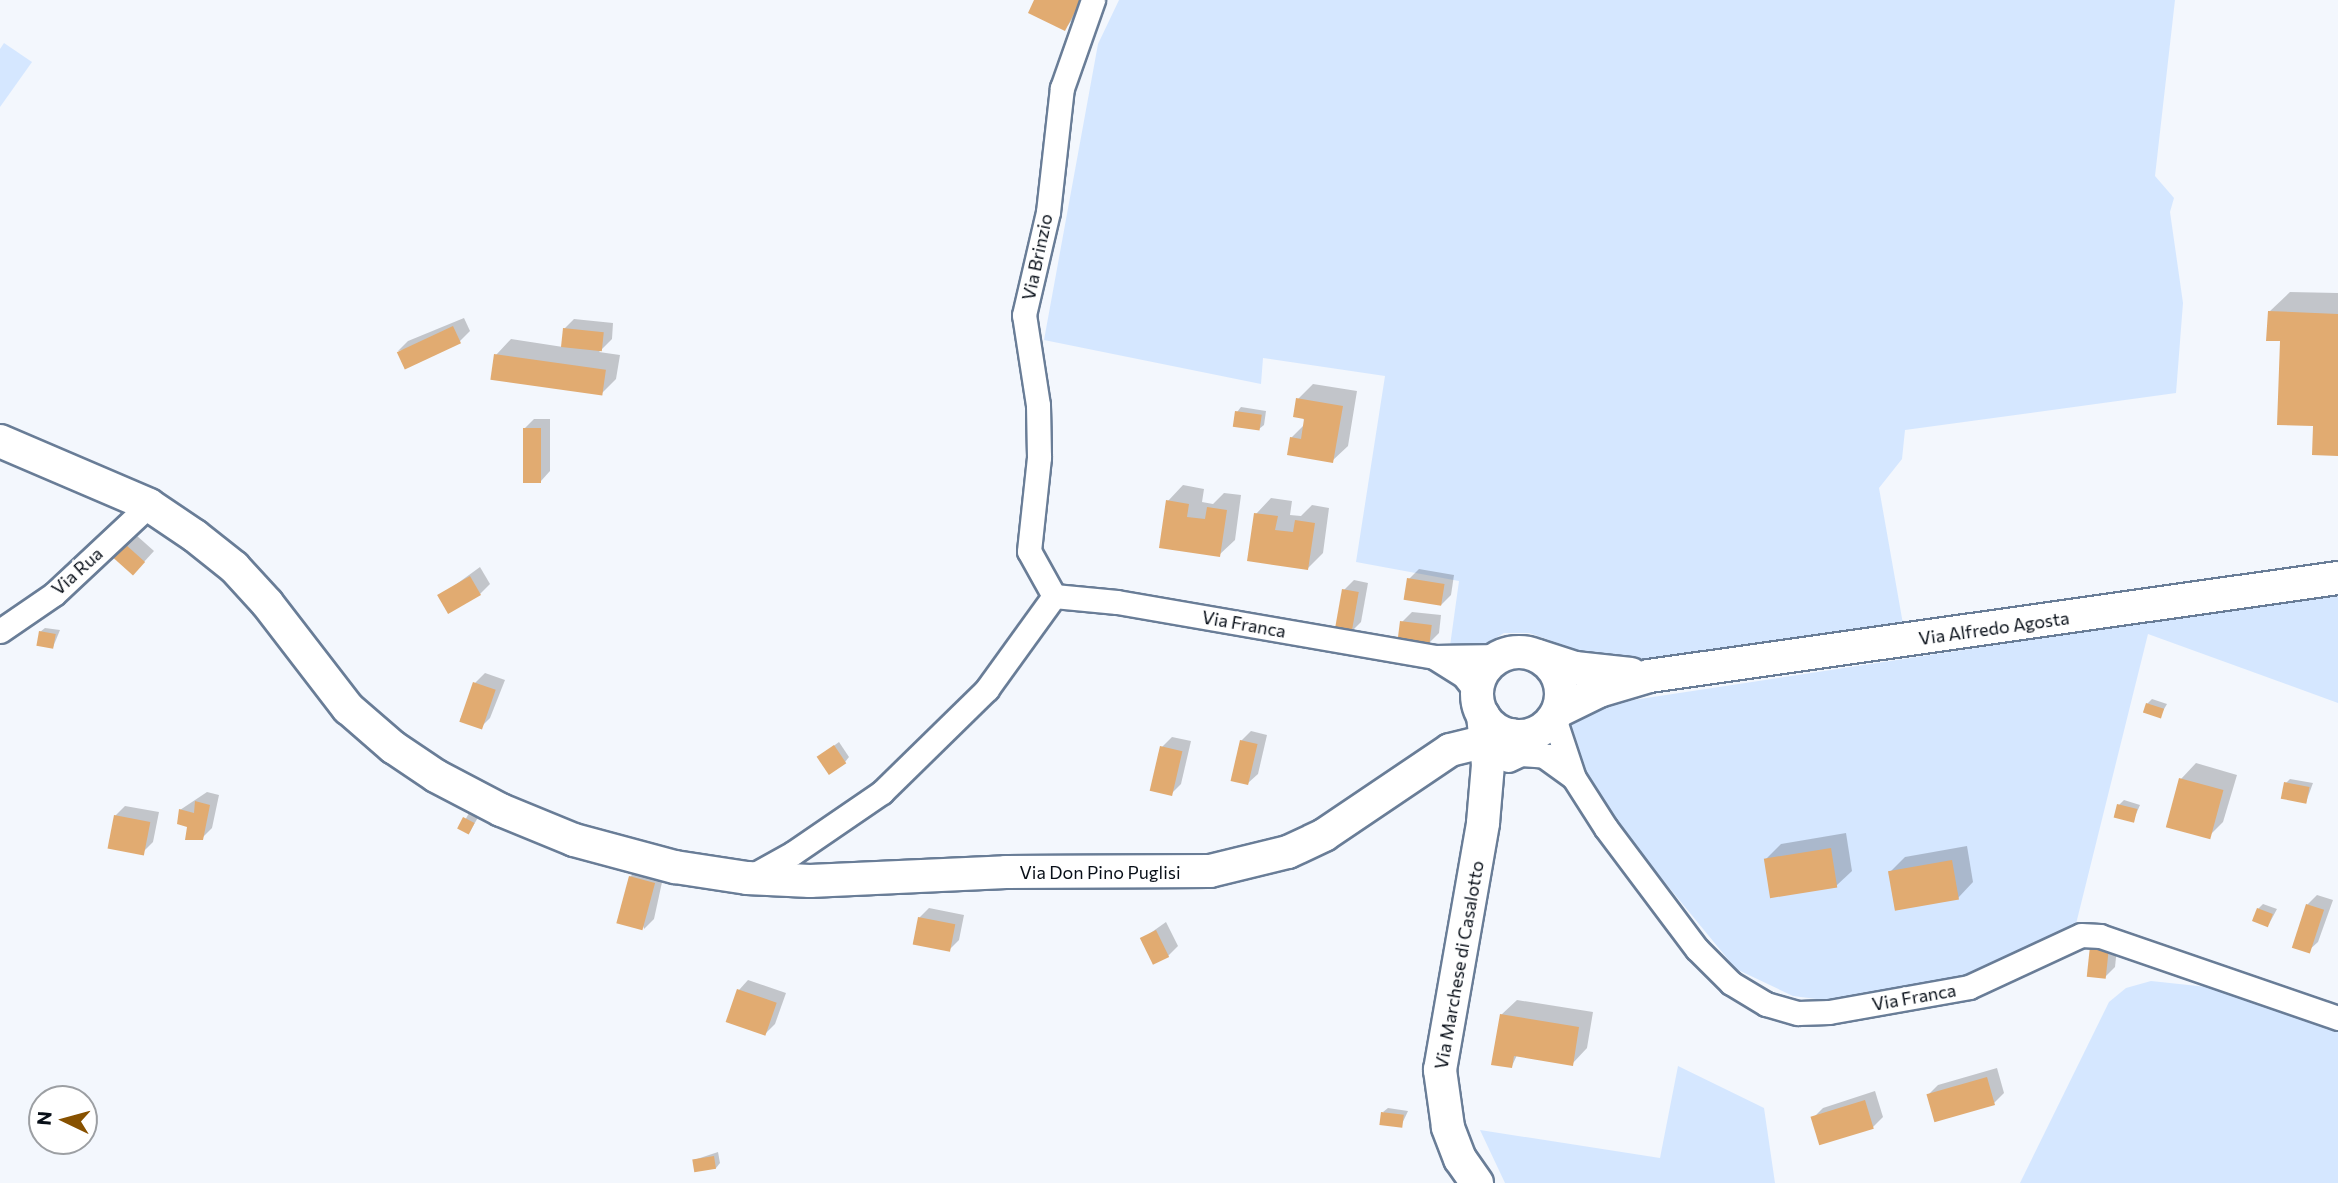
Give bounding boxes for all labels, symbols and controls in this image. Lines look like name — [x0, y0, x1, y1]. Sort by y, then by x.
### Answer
street label: Via Brinzio — [1017, 212, 1057, 302]
street label: Via Rua — [47, 542, 107, 600]
street label: Via Franca — [1200, 606, 1288, 642]
street label: Via Alfredo Agosta — [1917, 607, 2071, 649]
street label: Via Marchese di Casalotto — [1430, 859, 1488, 1071]
street label: Via Don Pino Puglisi — [1019, 861, 1181, 883]
street label: Via Franca — [1870, 979, 1958, 1015]
north arrow — [28, 1085, 98, 1155]
text: N — [31, 1110, 56, 1126]

